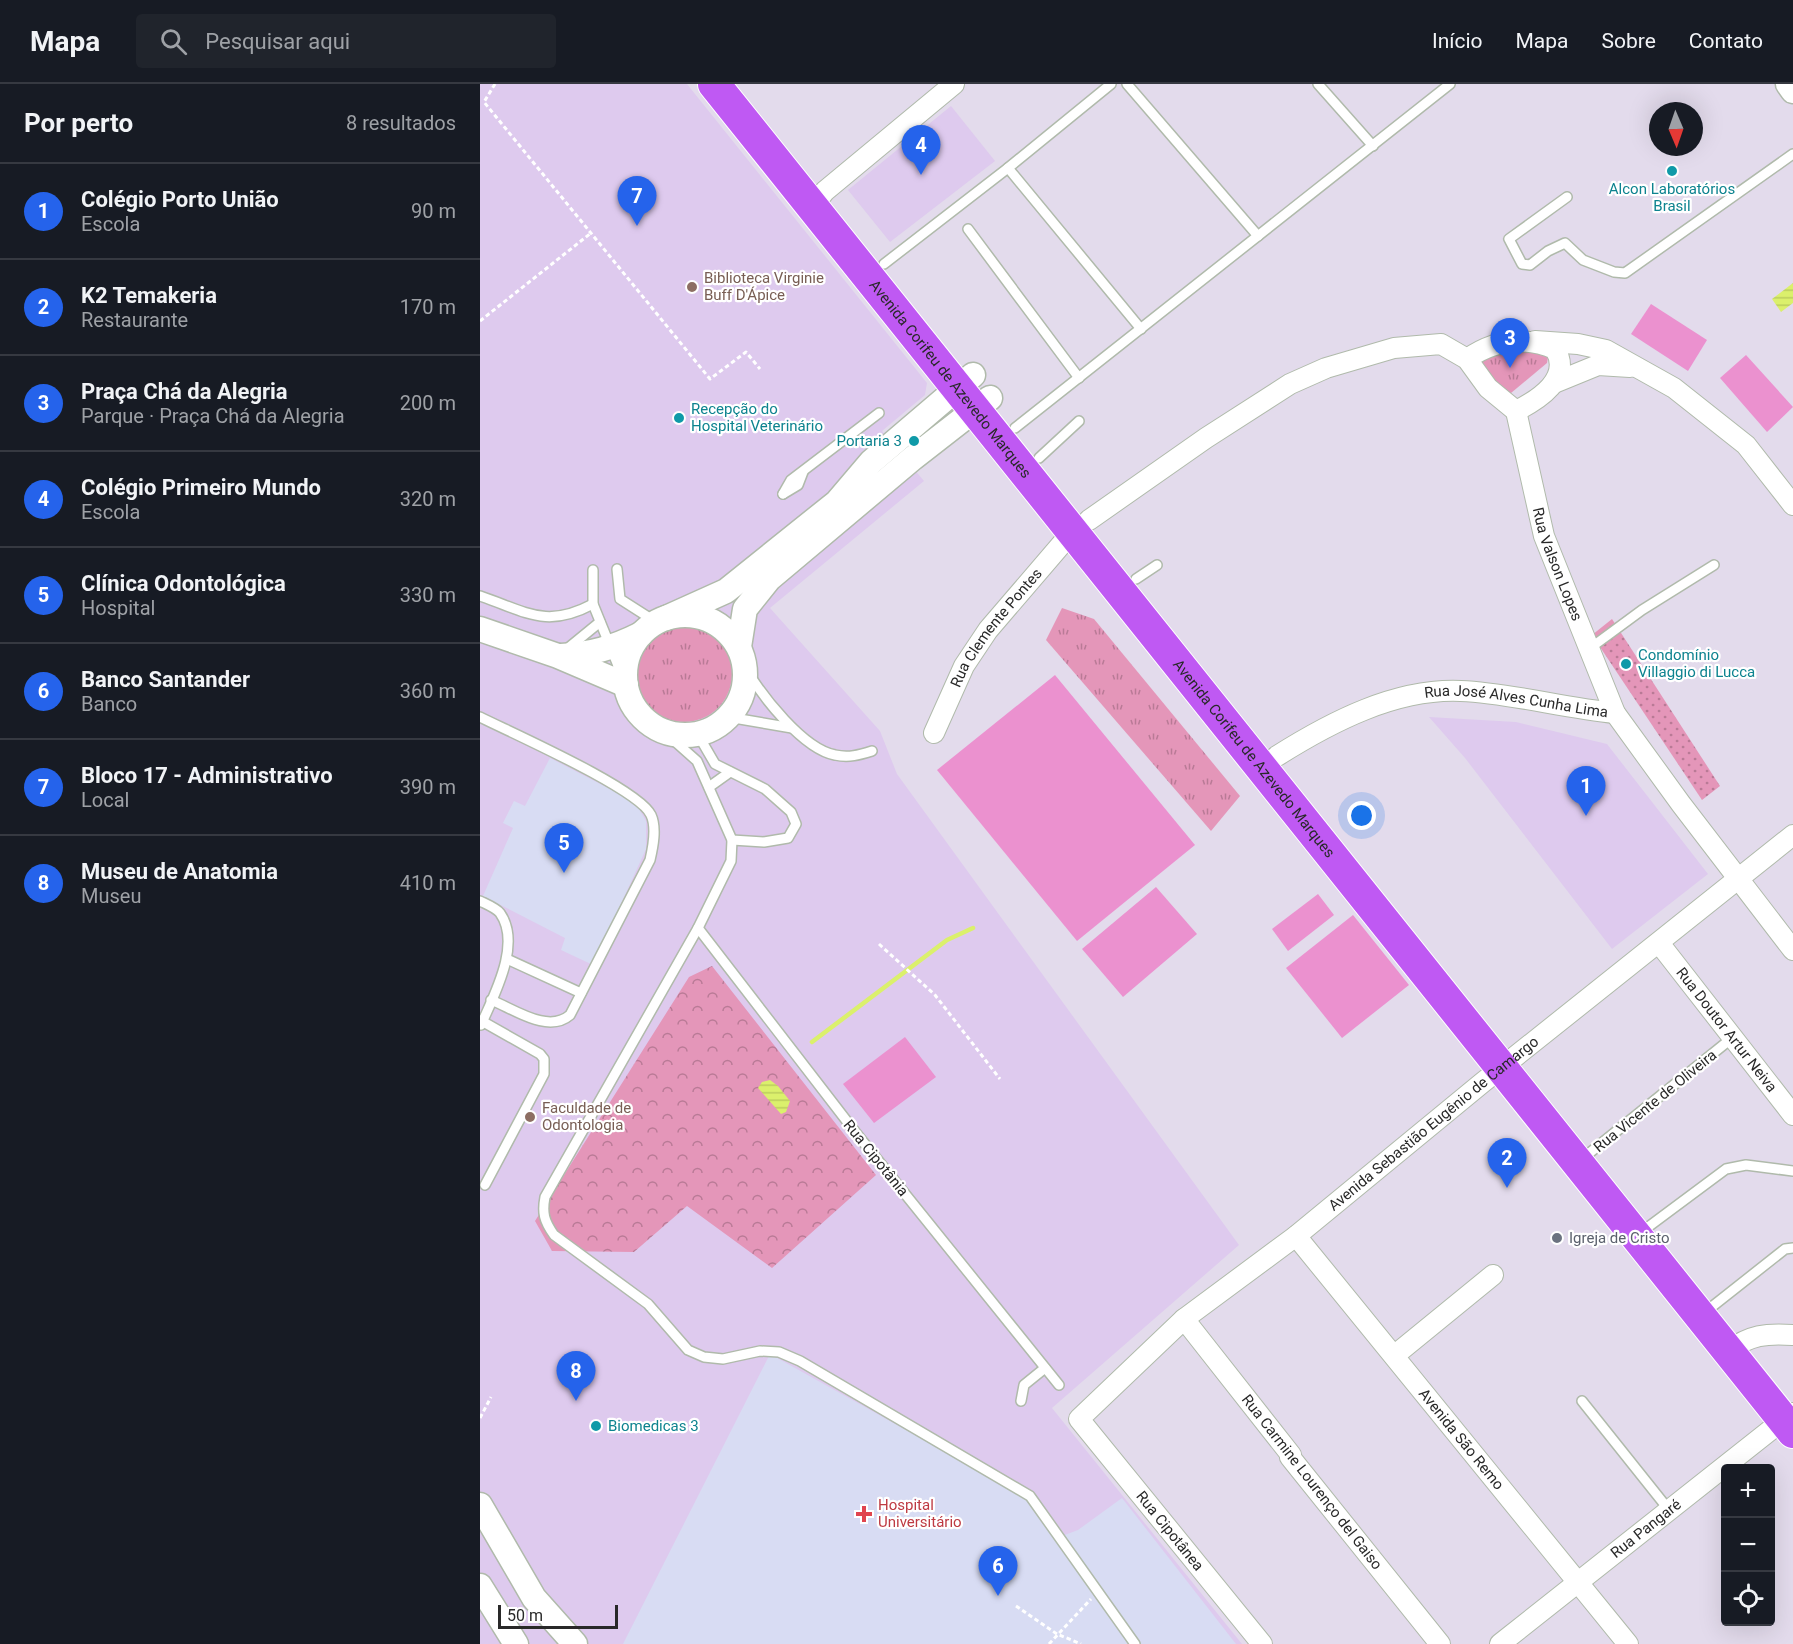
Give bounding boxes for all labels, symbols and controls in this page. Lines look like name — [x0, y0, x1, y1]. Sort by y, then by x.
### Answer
search box — [136, 14, 556, 68]
text: Mapa — [30, 25, 100, 58]
icon: search — [157, 25, 190, 58]
text: Pesquisar aqui — [205, 29, 350, 54]
text: Início — [1432, 29, 1483, 53]
text: Mapa — [1516, 29, 1569, 53]
text: Sobre — [1602, 29, 1656, 53]
text: Contato — [1689, 29, 1763, 53]
north arrow — [1649, 102, 1703, 156]
text: Por perto — [24, 108, 133, 138]
text: 8 resultados — [346, 111, 456, 135]
pin: 4 — [902, 126, 940, 175]
marker: Alcon Laboratórios Brasil — [1665, 164, 1679, 178]
pin: 7 — [618, 176, 656, 226]
place label: Alcon Laboratórios Brasil — [1609, 180, 1735, 215]
text: Colégio Porto União — [81, 187, 279, 212]
text: 1 — [38, 199, 49, 223]
text: 90 m — [411, 199, 456, 223]
text: Escola — [81, 212, 140, 236]
place label: Biblioteca Virginie Buff D'Ápice — [704, 269, 824, 304]
street label: Avenida Corifeu de Azevedo Marques — [865, 276, 1035, 482]
marker: Biblioteca Virginie Buff D'Ápice — [685, 280, 699, 294]
text: K2 Temakeria — [81, 283, 217, 308]
text: 2 — [38, 295, 49, 319]
text: 170 m — [400, 295, 456, 319]
text: Restaurante — [81, 308, 188, 332]
pin: 3 — [1490, 318, 1530, 368]
text: Praça Chá da Alegria — [81, 379, 288, 404]
text: 3 — [38, 391, 49, 415]
text: 200 m — [400, 391, 456, 415]
place label: Recepção do Hospital Veterinário — [691, 400, 823, 435]
text: Parque · Praça Chá da Alegria — [81, 404, 345, 428]
marker: Recepção do Hospital Veterinário — [672, 411, 686, 425]
place label: Portaria 3 — [837, 432, 902, 450]
marker: Portaria 3 — [907, 434, 921, 448]
text: Colégio Primeiro Mundo — [81, 475, 321, 500]
text: 4 — [38, 487, 49, 511]
text: 320 m — [400, 487, 456, 511]
text: Escola — [81, 500, 140, 524]
street label: Rua Valson Lopes — [1529, 506, 1586, 624]
street label: Rua Clemente Pontes — [947, 565, 1046, 690]
text: Clínica Odontológica — [81, 571, 286, 596]
text: 5 — [38, 583, 49, 607]
text: 330 m — [400, 583, 456, 607]
text: Hospital — [81, 596, 155, 620]
place label: Condomínio Villaggio di Lucca — [1638, 646, 1755, 681]
street label: Avenida Corifeu de Azevedo Marques — [1169, 656, 1339, 861]
marker: Condomínio Villaggio di Lucca — [1619, 657, 1633, 671]
text: Banco Santander — [81, 667, 250, 692]
text: 6 — [38, 679, 49, 703]
text: 360 m — [400, 679, 456, 703]
street label: Rua José Alves Cunha Lima — [1423, 682, 1609, 721]
text: Banco — [81, 692, 137, 716]
text: Bloco 17 - Administrativo — [81, 763, 333, 788]
pin: 1 — [1566, 766, 1606, 816]
text: 7 — [38, 775, 49, 799]
text: 390 m — [400, 775, 456, 799]
text: Local — [81, 788, 129, 812]
your location — [1347, 801, 1376, 830]
pin: 5 — [544, 824, 584, 873]
text: Museu de Anatomia — [81, 859, 278, 884]
text: 8 — [38, 871, 49, 895]
text: 410 m — [400, 871, 456, 895]
text: Museu — [81, 884, 141, 908]
street label: Rua Doutor Artur Neiva — [1672, 964, 1781, 1096]
street label: Avenida Sebastião Eugênio de Camargo — [1325, 1033, 1542, 1215]
street label: Rua Vicente de Oliveira — [1590, 1046, 1720, 1156]
place label: Faculdade de Odontologia — [542, 1099, 631, 1134]
marker: Faculdade de Odontologia — [523, 1110, 537, 1124]
street label: Rua Cipotânia — [840, 1116, 912, 1200]
pin: 2 — [1488, 1138, 1526, 1188]
place label: Igreja de Cristo — [1569, 1229, 1670, 1247]
marker: Igreja de Cristo — [1550, 1231, 1564, 1245]
pin: 8 — [556, 1352, 596, 1401]
street label: Avenida São Remo — [1415, 1385, 1508, 1493]
street label: Rua Carmine Lourenço del Gaiso — [1238, 1391, 1386, 1573]
place label: Biomedicas 3 — [608, 1417, 699, 1435]
marker: Biomedicas 3 — [589, 1419, 603, 1433]
map controls — [1721, 1464, 1775, 1626]
button: + — [1721, 1464, 1775, 1518]
street label: Rua Cipotânea — [1132, 1488, 1208, 1574]
street label: Rua Pangaré — [1607, 1495, 1685, 1562]
place label: Hospital Universitário — [878, 1496, 962, 1531]
marker: Hospital Universitário — [855, 1505, 873, 1523]
button: − — [1721, 1518, 1775, 1572]
pin: 6 — [978, 1546, 1018, 1596]
button: locate — [1721, 1572, 1775, 1626]
scale bar — [498, 1602, 618, 1630]
text: 50 m — [507, 1606, 543, 1625]

